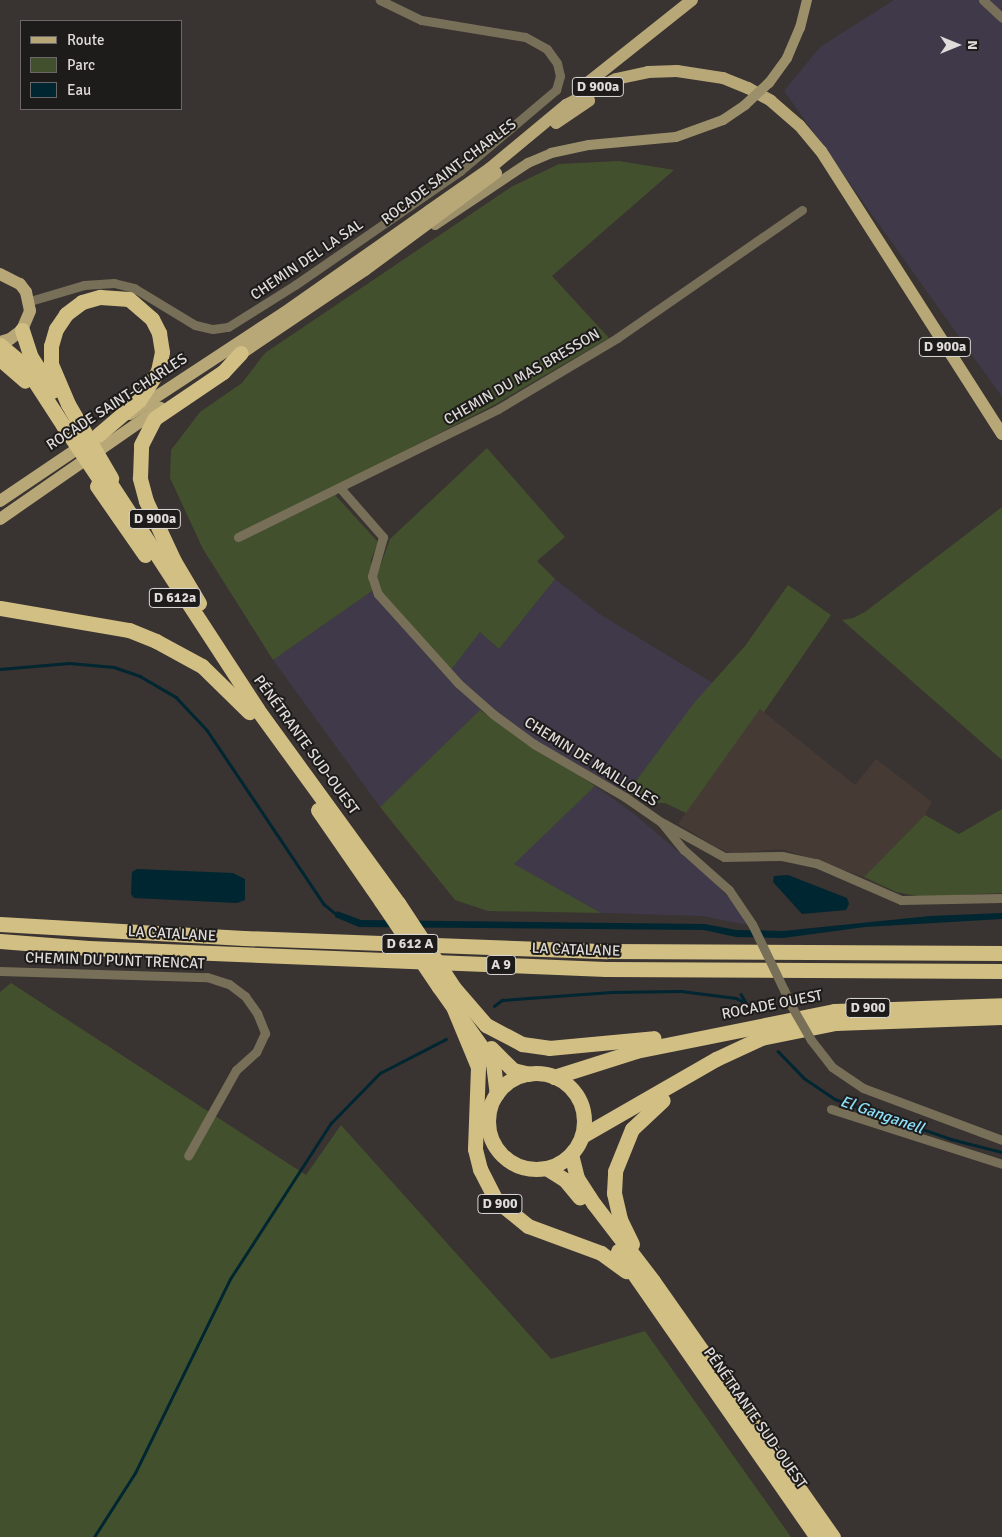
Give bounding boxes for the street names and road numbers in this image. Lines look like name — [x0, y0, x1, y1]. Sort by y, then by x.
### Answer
road number: D 900a — [572, 75, 624, 98]
street label: ROCADE SAINT-CHARLES — [378, 115, 520, 229]
street label: CHEMIN DEL LA SAL — [247, 216, 367, 304]
street label: CHEMIN DU MAS BRESSON — [441, 325, 603, 429]
road number: D 900a — [919, 336, 971, 358]
street label: ROCADE SAINT-CHARLES — [43, 350, 191, 454]
road number: D 900a — [129, 508, 181, 530]
road number: D 612a — [149, 586, 201, 610]
street label: PÉNÉTRANTE SUD-OUEST — [249, 672, 363, 818]
street label: CHEMIN DE MAILLOLES — [521, 713, 661, 811]
street label: LA CATALANE — [127, 923, 217, 945]
road number: D 612 A — [381, 932, 439, 956]
street label: LA CATALANE — [531, 939, 621, 961]
street label: CHEMIN DU PUNT TRENCAT — [25, 949, 205, 973]
road number: A 9 — [486, 954, 516, 976]
street label: ROCADE OUEST — [720, 986, 824, 1024]
road number: D 900 — [844, 996, 892, 1020]
road number: D 900 — [476, 1192, 524, 1216]
street label: PÉNÉTRANTE SUD-OUEST — [700, 1344, 810, 1492]

